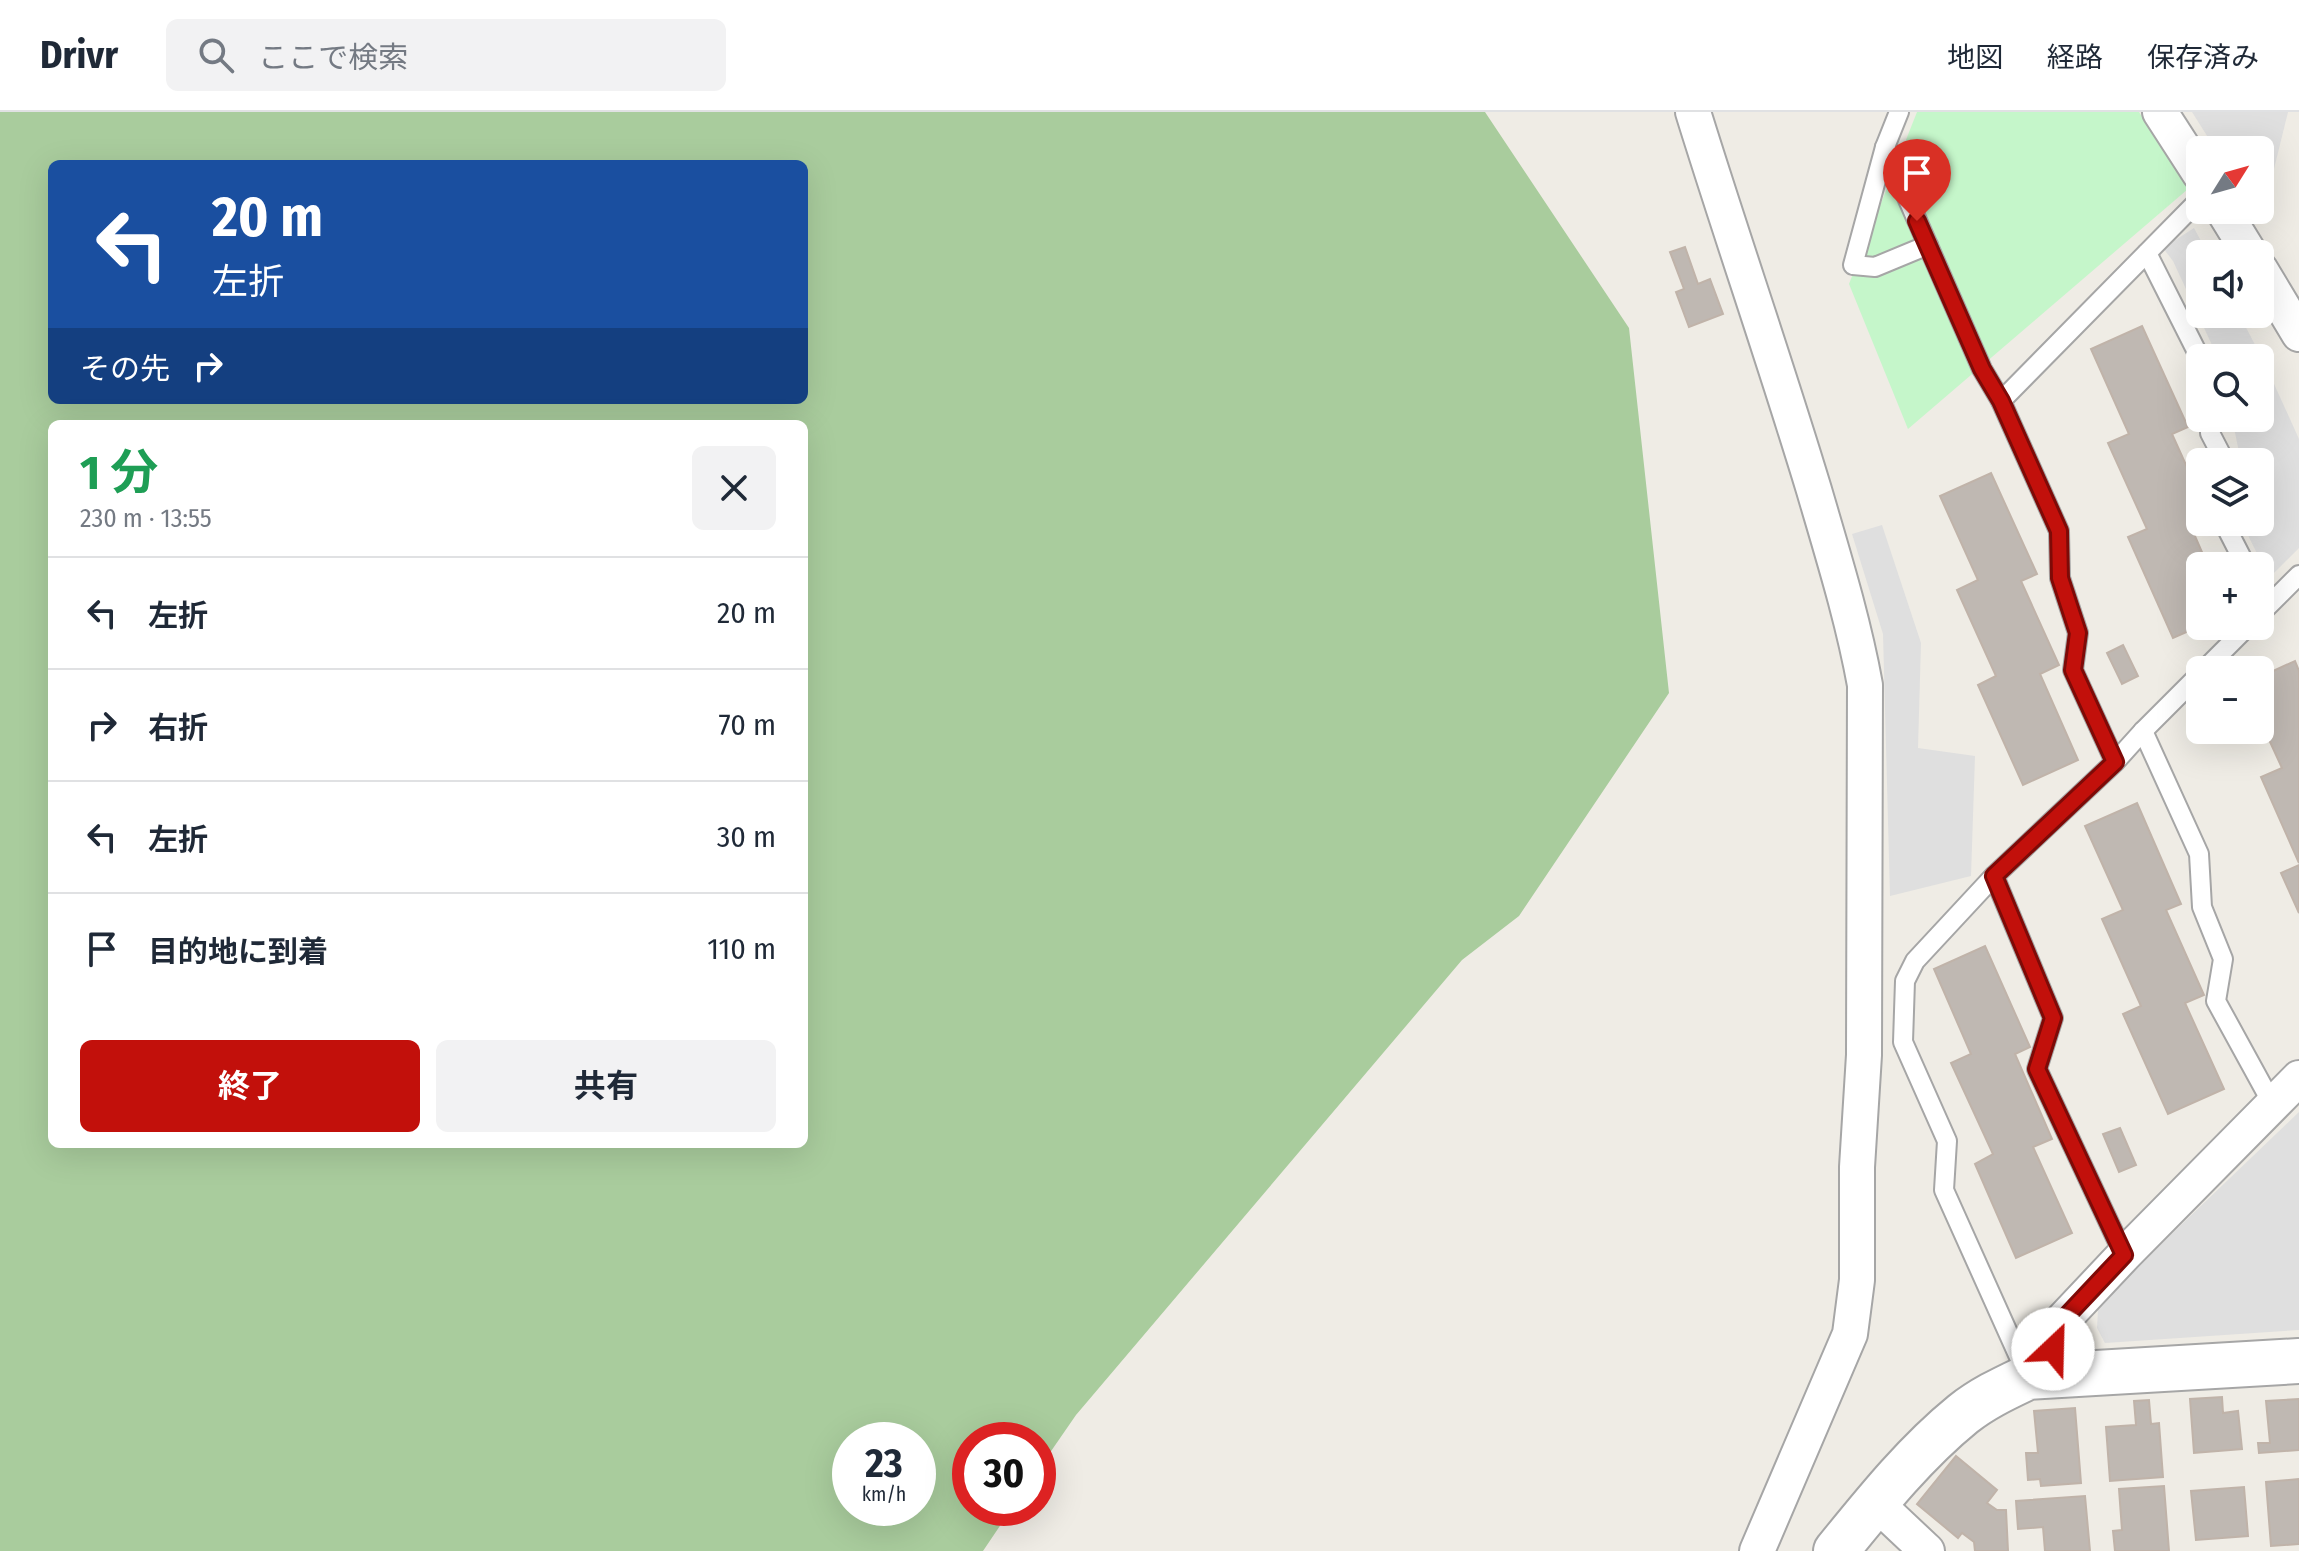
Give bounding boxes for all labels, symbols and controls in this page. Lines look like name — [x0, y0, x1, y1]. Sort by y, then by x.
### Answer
search box — [166, 19, 726, 91]
text: Drivr — [40, 32, 118, 78]
icon: search — [194, 33, 238, 77]
text: ここで検索 — [258, 40, 408, 76]
text: 地図 — [1947, 41, 2003, 74]
text: 経路 — [2047, 41, 2103, 74]
text: 保存済み — [2147, 41, 2259, 74]
north arrow — [2186, 136, 2274, 224]
map controls — [2186, 136, 2274, 744]
pin — [1883, 139, 1951, 221]
icon: arrive — [1895, 151, 1939, 195]
text: 20 m — [212, 184, 323, 251]
icon: left — [80, 192, 184, 296]
button: sound — [2186, 240, 2274, 328]
text: 左折 — [212, 260, 284, 304]
icon: right — [186, 344, 230, 388]
button: search — [2186, 344, 2274, 432]
text: その先 — [80, 351, 170, 387]
text: 1 分 — [80, 444, 158, 502]
button: close — [692, 446, 776, 530]
button: layers — [2186, 448, 2274, 536]
text: 230 m · 13:55 — [80, 503, 212, 534]
button: + — [2186, 552, 2274, 640]
icon: left — [80, 591, 124, 635]
text: 20 m — [717, 595, 776, 631]
text: 左折 — [148, 598, 208, 634]
button: − — [2186, 656, 2274, 744]
icon: right — [80, 703, 124, 747]
text: 70 m — [718, 707, 776, 743]
text: 右折 — [148, 710, 208, 746]
icon: left — [80, 815, 124, 859]
text: 30 m — [717, 819, 776, 855]
text: 左折 — [148, 822, 208, 858]
icon: arrive — [80, 927, 124, 971]
text: 110 m — [707, 931, 776, 967]
text: 目的地に到着 — [148, 934, 328, 970]
button: 終了 — [80, 1040, 420, 1132]
button: 共有 — [436, 1040, 776, 1132]
position arrow — [2011, 1307, 2095, 1391]
speed limit sign: 30 — [952, 1422, 1056, 1526]
text: 23 — [865, 1440, 903, 1488]
text: km/h — [862, 1482, 906, 1506]

